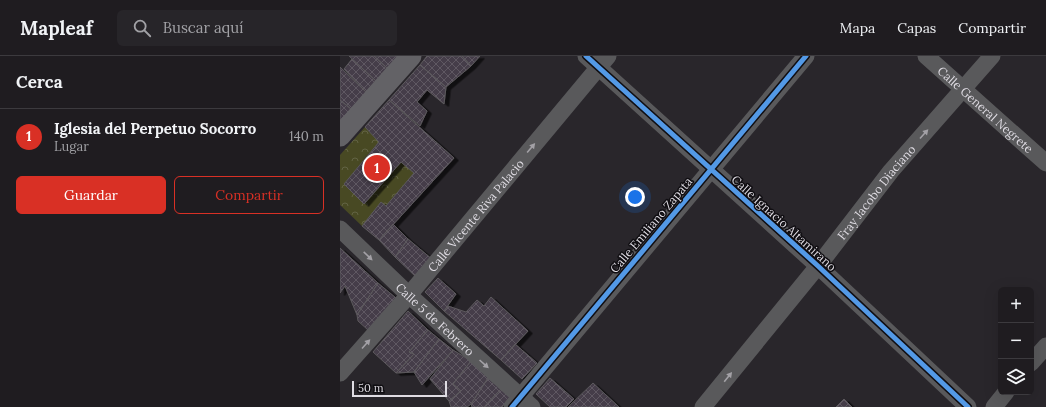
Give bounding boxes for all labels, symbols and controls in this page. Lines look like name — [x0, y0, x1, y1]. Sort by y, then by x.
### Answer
search box — [117, 10, 397, 46]
text: Mapleaf — [20, 16, 93, 40]
icon: search — [131, 17, 153, 39]
text: Buscar aquí — [163, 18, 243, 37]
text: Mapa — [840, 19, 875, 37]
text: Capas — [897, 19, 936, 37]
text: Compartir — [958, 19, 1026, 37]
street label: Calle General Negrete — [935, 63, 1037, 156]
text: Cerca — [16, 71, 63, 93]
text: Iglesia del Perpetuo Socorro — [54, 119, 256, 138]
text: 1 — [26, 128, 32, 145]
text: 140 m — [289, 128, 324, 145]
one-way arrow — [920, 129, 929, 139]
text: Lugar — [54, 138, 89, 155]
street label: Fray Jacobo Diaciano — [834, 141, 918, 242]
one-way arrow — [526, 143, 535, 154]
pin: 1 — [364, 153, 390, 183]
street label: Calle Vicente Riva Palacio — [424, 156, 527, 275]
street label: Calle Ignacio Altamirano — [728, 172, 840, 274]
street label: Calle Emiliano Zapata — [607, 174, 695, 276]
button: Guardar — [16, 176, 166, 214]
button: Compartir — [174, 176, 324, 214]
your location — [625, 187, 645, 207]
one-way arrow — [363, 251, 373, 261]
street label: Calle 5 de Febrero — [393, 279, 478, 358]
map controls — [998, 287, 1034, 395]
button: + — [998, 287, 1034, 323]
button: − — [998, 323, 1034, 359]
one-way arrow — [361, 339, 371, 349]
one-way arrow — [479, 359, 489, 368]
button: layers — [998, 359, 1034, 395]
one-way arrow — [724, 371, 733, 382]
scale bar — [352, 379, 447, 398]
text: 50 m — [358, 381, 384, 395]

